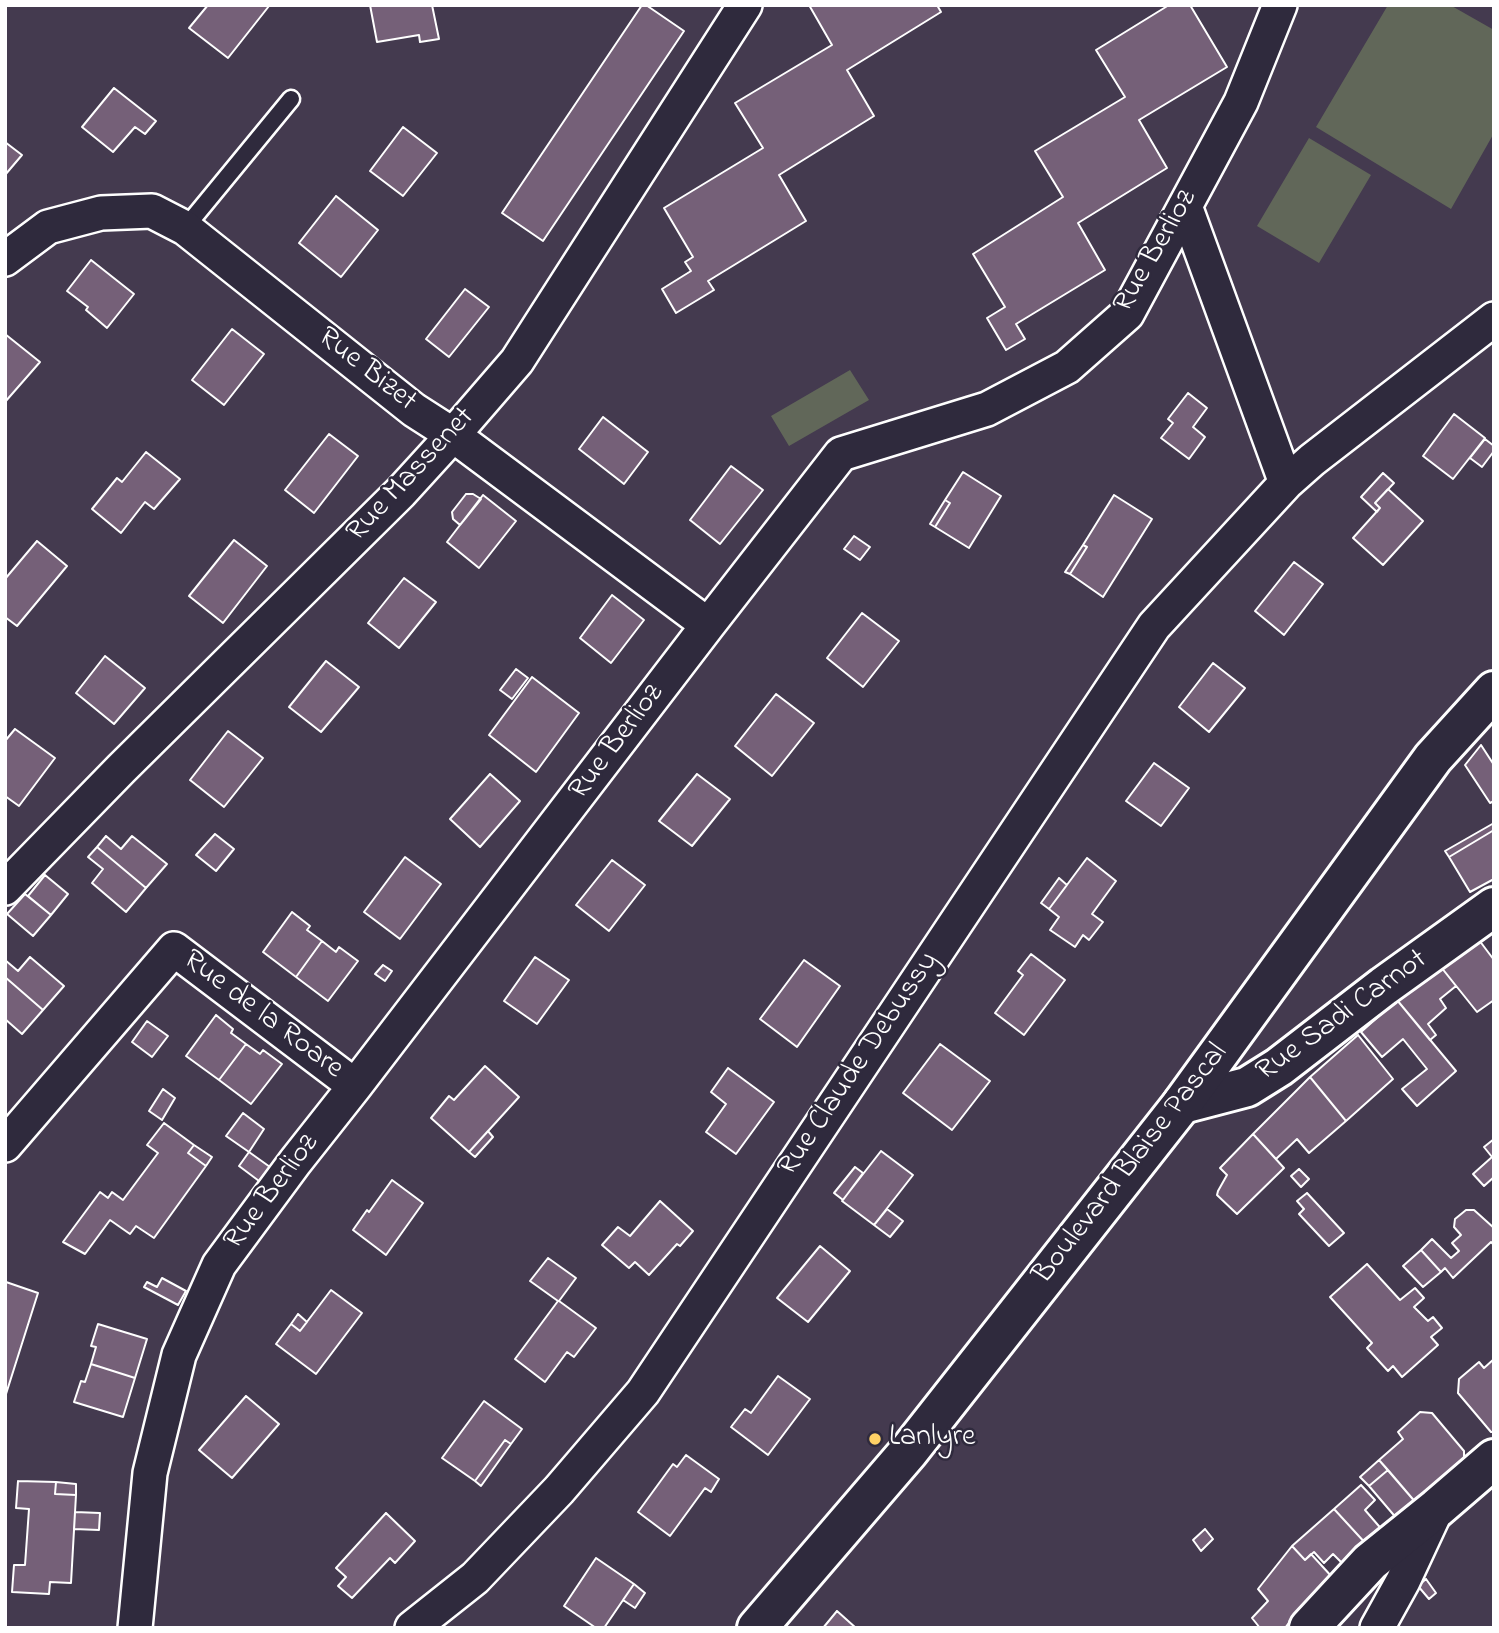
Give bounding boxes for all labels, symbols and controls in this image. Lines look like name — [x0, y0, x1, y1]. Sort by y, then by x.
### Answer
street label: Rue Berlioz — [1107, 184, 1207, 320]
street label: Rue Bizet — [309, 321, 423, 421]
street label: Rue Massenet — [340, 401, 484, 551]
street label: Rue Berlioz — [563, 678, 673, 808]
street label: Rue Sadi Carnot — [1251, 943, 1435, 1091]
street label: Rue de la Roare — [174, 944, 350, 1088]
street label: Rue Claude Debussy — [772, 946, 948, 1184]
street label: Boulevard Blaise Pascal — [1027, 1037, 1237, 1293]
street label: Rue Berlioz — [218, 1128, 328, 1258]
place label: Lanlyre — [889, 1421, 976, 1457]
marker: Lanlyre — [867, 1431, 883, 1447]

